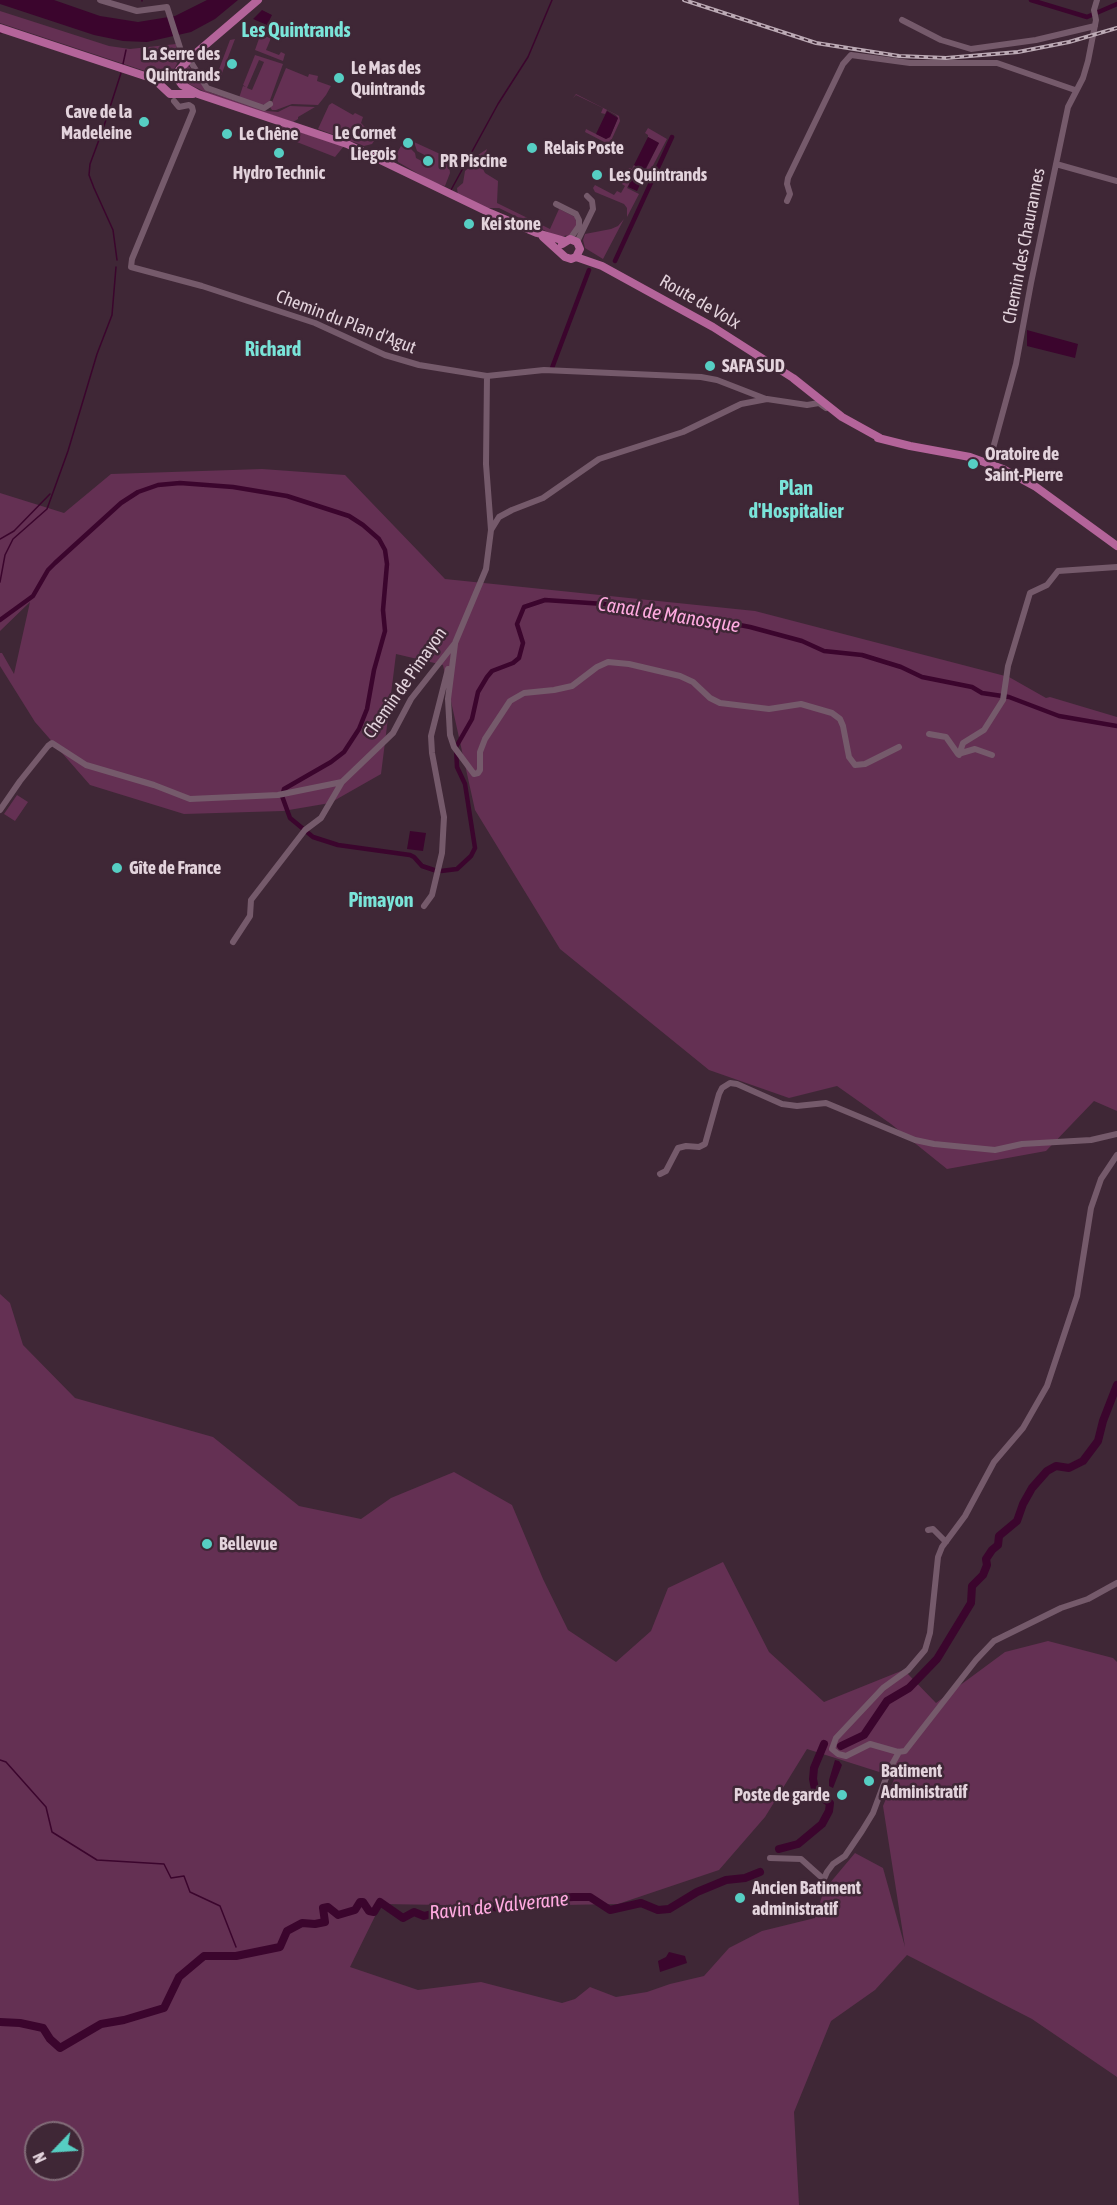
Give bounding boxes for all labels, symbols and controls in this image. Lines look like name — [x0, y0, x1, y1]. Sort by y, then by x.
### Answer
district label: Les Quintrands — [241, 19, 351, 43]
place label: La Serre des Quintrands — [142, 43, 220, 86]
marker: La Serre des Quintrands — [225, 57, 239, 71]
place label: Le Mas des Quintrands — [351, 57, 425, 100]
marker: Le Mas des Quintrands — [332, 71, 346, 85]
place label: Cave de la Madeleine — [61, 101, 132, 144]
marker: Cave de la Madeleine — [137, 115, 151, 129]
place label: Le Cornet Liegois — [334, 122, 396, 164]
place label: Le Chêne — [239, 123, 299, 145]
marker: Le Chêne — [220, 127, 234, 141]
marker: Le Cornet Liegois — [401, 136, 415, 150]
place label: Relais Poste — [544, 137, 624, 159]
marker: Relais Poste — [525, 141, 539, 155]
marker: Hydro Technic — [272, 146, 286, 160]
place label: PR Piscine — [440, 150, 507, 172]
marker: PR Piscine — [421, 154, 435, 168]
place label: Hydro Technic — [233, 162, 325, 184]
place label: Les Quintrands — [609, 164, 707, 186]
street label: Chemin des Chaurannes — [998, 166, 1050, 326]
marker: Les Quintrands — [590, 168, 604, 182]
place label: Kei stone — [481, 213, 541, 235]
marker: Kei stone — [462, 217, 476, 231]
street label: Route de Volx — [656, 270, 744, 334]
street label: Chemin du Plan d'Agut — [273, 285, 419, 359]
district label: Richard — [245, 338, 301, 362]
place label: SAFA SUD — [722, 355, 785, 377]
marker: SAFA SUD — [703, 359, 717, 373]
place label: Oratoire de Saint-Pierre — [985, 443, 1063, 486]
marker: Oratoire de Saint-Pierre — [966, 457, 980, 471]
district label: Plan d'Hospitalier — [749, 477, 843, 524]
water label: Canal de Manosque — [596, 592, 742, 638]
street label: Chemin de Pimayon — [359, 623, 451, 743]
place label: Gîte de France — [129, 857, 221, 879]
marker: Gîte de France — [110, 861, 124, 875]
district label: Pimayon — [348, 889, 414, 913]
place label: Bellevue — [219, 1533, 277, 1555]
marker: Bellevue — [200, 1537, 214, 1551]
place label: Batiment Administratif — [881, 1760, 967, 1802]
marker: Batiment Administratif — [862, 1774, 876, 1788]
place label: Poste de garde — [734, 1784, 830, 1806]
marker: Poste de garde — [835, 1788, 849, 1802]
place label: Ancien Batiment administratif — [752, 1877, 861, 1920]
water label: Ravin de Valverane — [428, 1887, 570, 1925]
marker: Ancien Batiment administratif — [733, 1891, 747, 1905]
north arrow — [24, 2121, 84, 2181]
text: N — [29, 2150, 50, 2166]

